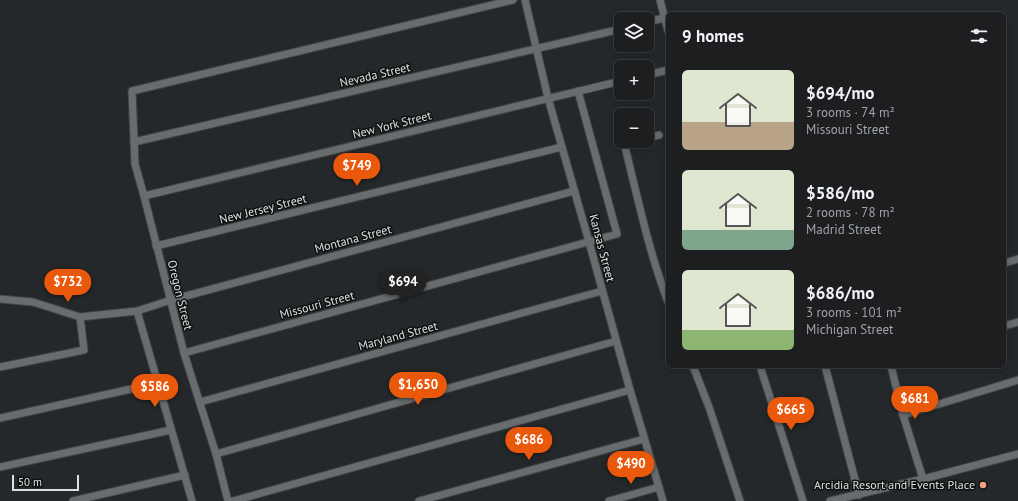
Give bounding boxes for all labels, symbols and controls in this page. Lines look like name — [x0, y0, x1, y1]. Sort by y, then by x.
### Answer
map controls — [614, 12, 654, 148]
button: layers — [614, 12, 654, 52]
text: 9 homes — [682, 25, 744, 47]
icon: filters — [968, 25, 990, 47]
street label: Nevada Street — [338, 59, 412, 90]
button: + — [614, 60, 654, 100]
text: $694/mo — [806, 82, 874, 104]
icon: home — [714, 86, 762, 134]
text: 3 rooms · 74 m² — [806, 104, 895, 121]
street label: New York Street — [351, 107, 433, 142]
button: − — [614, 108, 654, 148]
text: Missouri Street — [806, 121, 889, 138]
pin: $749 — [333, 153, 381, 187]
text: $749 — [342, 157, 372, 174]
text: $586/mo — [806, 182, 874, 204]
icon: home — [714, 186, 762, 234]
street label: New Jersey Street — [218, 190, 308, 227]
text: 2 rooms · 78 m² — [806, 204, 895, 221]
street label: Kansas Street — [586, 212, 619, 283]
street label: Montana Street — [313, 221, 393, 256]
text: Madrid Street — [806, 221, 881, 238]
street label: Oregon Street — [165, 258, 196, 331]
pin: $732 — [44, 269, 92, 303]
pin: $694 — [379, 269, 427, 303]
text: $732 — [53, 273, 83, 290]
text: $694 — [388, 273, 418, 290]
text: $686/mo — [806, 282, 874, 304]
icon: home — [714, 286, 762, 334]
street label: Missouri Street — [278, 287, 356, 322]
text: 3 rooms · 101 m² — [806, 304, 902, 321]
street label: Maryland Street — [357, 318, 439, 353]
text: Michigan Street — [806, 321, 893, 338]
pin: $1,650 — [385, 372, 451, 406]
pin: $586 — [131, 374, 179, 408]
text: $1,650 — [398, 376, 438, 393]
text: $586 — [140, 378, 170, 395]
pin: $681 — [891, 386, 939, 420]
text: $681 — [900, 390, 930, 407]
pin: $665 — [767, 397, 815, 431]
text: $665 — [776, 401, 806, 418]
pin: $686 — [505, 427, 553, 461]
text: $686 — [514, 431, 544, 448]
pin: $490 — [607, 451, 655, 485]
text: $490 — [616, 455, 646, 472]
scale bar — [12, 473, 79, 492]
text: 50 m — [18, 475, 42, 489]
place label: Arcidia Resort and Events Place — [814, 477, 975, 492]
marker: Arcidia Resort and Events Place — [978, 480, 988, 490]

